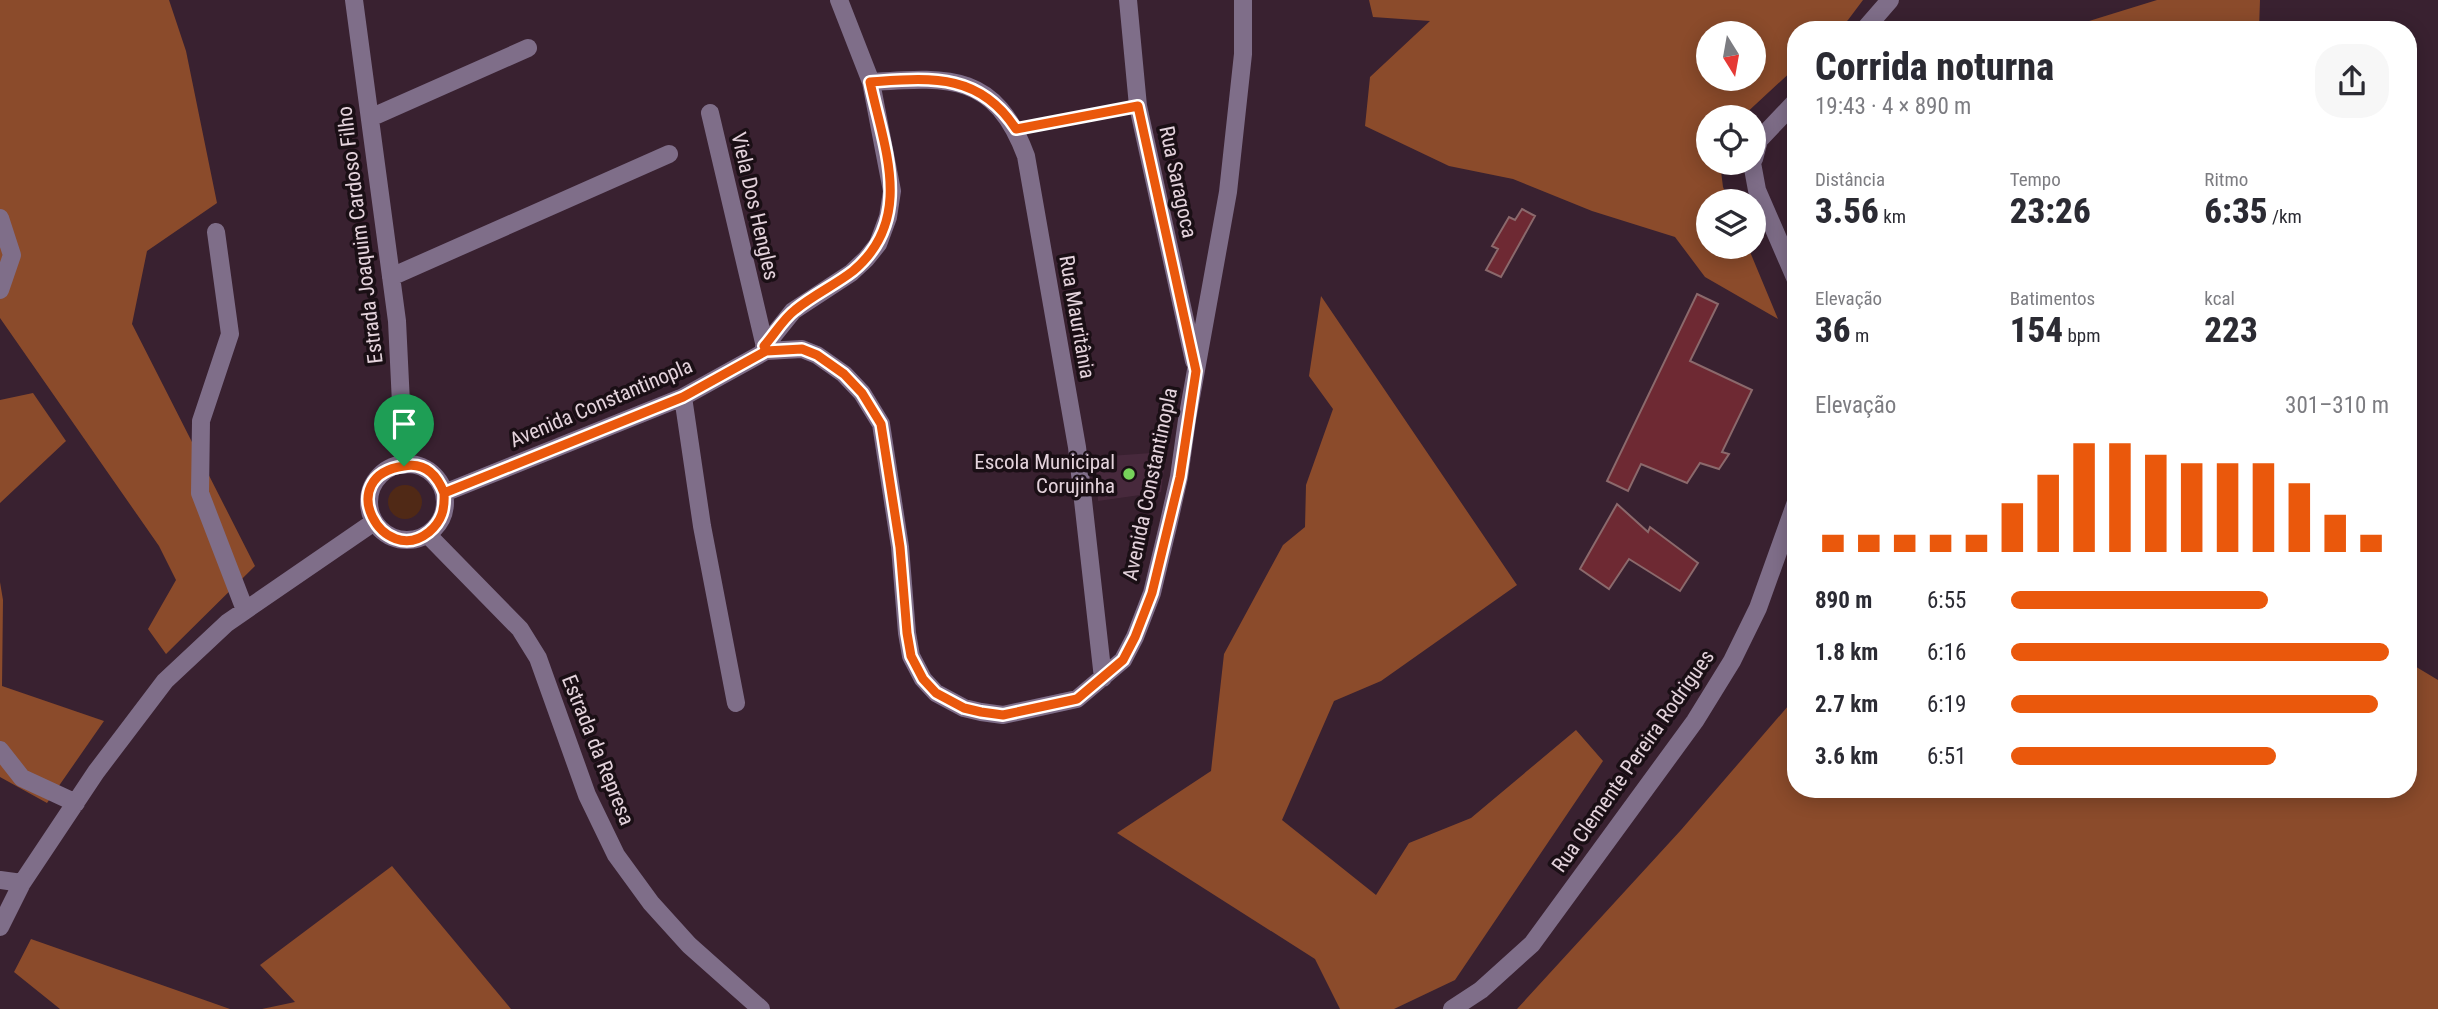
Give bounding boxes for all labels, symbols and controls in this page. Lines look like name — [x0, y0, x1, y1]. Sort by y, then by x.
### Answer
north arrow — [1696, 21, 1766, 91]
map controls — [1696, 21, 1766, 259]
button: share — [2315, 44, 2389, 118]
text: Corrida noturna — [1815, 45, 2054, 89]
text: 19:43 · 4 × 890 m — [1815, 93, 1971, 120]
street label: Estrada Joaquim Cardoso Filho — [332, 105, 388, 365]
button: locate — [1696, 105, 1766, 175]
street label: Rua Saragoca — [1154, 124, 1202, 240]
street label: Viela Dos Hengles — [726, 130, 784, 282]
text: Distância — [1815, 168, 1885, 191]
text: Tempo — [2010, 168, 2061, 191]
text: Ritmo — [2204, 168, 2248, 191]
button: layers — [1696, 189, 1766, 259]
text: 3.56 — [1815, 191, 1879, 232]
text: 23:26 — [2010, 191, 2091, 232]
text: 6:35 — [2204, 191, 2268, 232]
text: km — [1879, 205, 1906, 228]
text: /km — [2268, 205, 2302, 228]
street label: Rua Mauritânia — [1054, 253, 1100, 381]
text: Elevação — [1815, 287, 1882, 310]
text: Batimentos — [2010, 287, 2095, 310]
text: kcal — [2204, 287, 2235, 310]
text: 36 — [1815, 310, 1851, 351]
text: 154 — [2010, 310, 2063, 351]
text: 223 — [2204, 310, 2258, 351]
text: m — [1851, 324, 1869, 347]
text: bpm — [2063, 324, 2100, 347]
street label: Avenida Constantinopla — [506, 354, 696, 452]
street label: Avenida Constantinopla — [1118, 386, 1182, 582]
text: Elevação — [1815, 392, 1896, 419]
text: 301–310 m — [2285, 392, 2389, 419]
pin — [374, 394, 434, 466]
icon: arrive — [385, 405, 423, 443]
place label: Escola Municipal Corujinha — [974, 450, 1115, 498]
marker: Escola Municipal Corujinha — [1121, 466, 1137, 482]
text: 890 m — [1815, 587, 1872, 614]
text: 6:55 — [1927, 587, 1966, 614]
text: 1.8 km — [1815, 639, 1878, 666]
text: 6:16 — [1927, 639, 1966, 666]
street label: Rua Clemente Pereira Rodrigues — [1547, 645, 1719, 877]
street label: Estrada da Represa — [557, 671, 639, 829]
text: 2.7 km — [1815, 691, 1878, 718]
text: 6:19 — [1927, 691, 1966, 718]
text: 3.6 km — [1815, 743, 1878, 770]
text: 6:51 — [1927, 743, 1966, 770]

